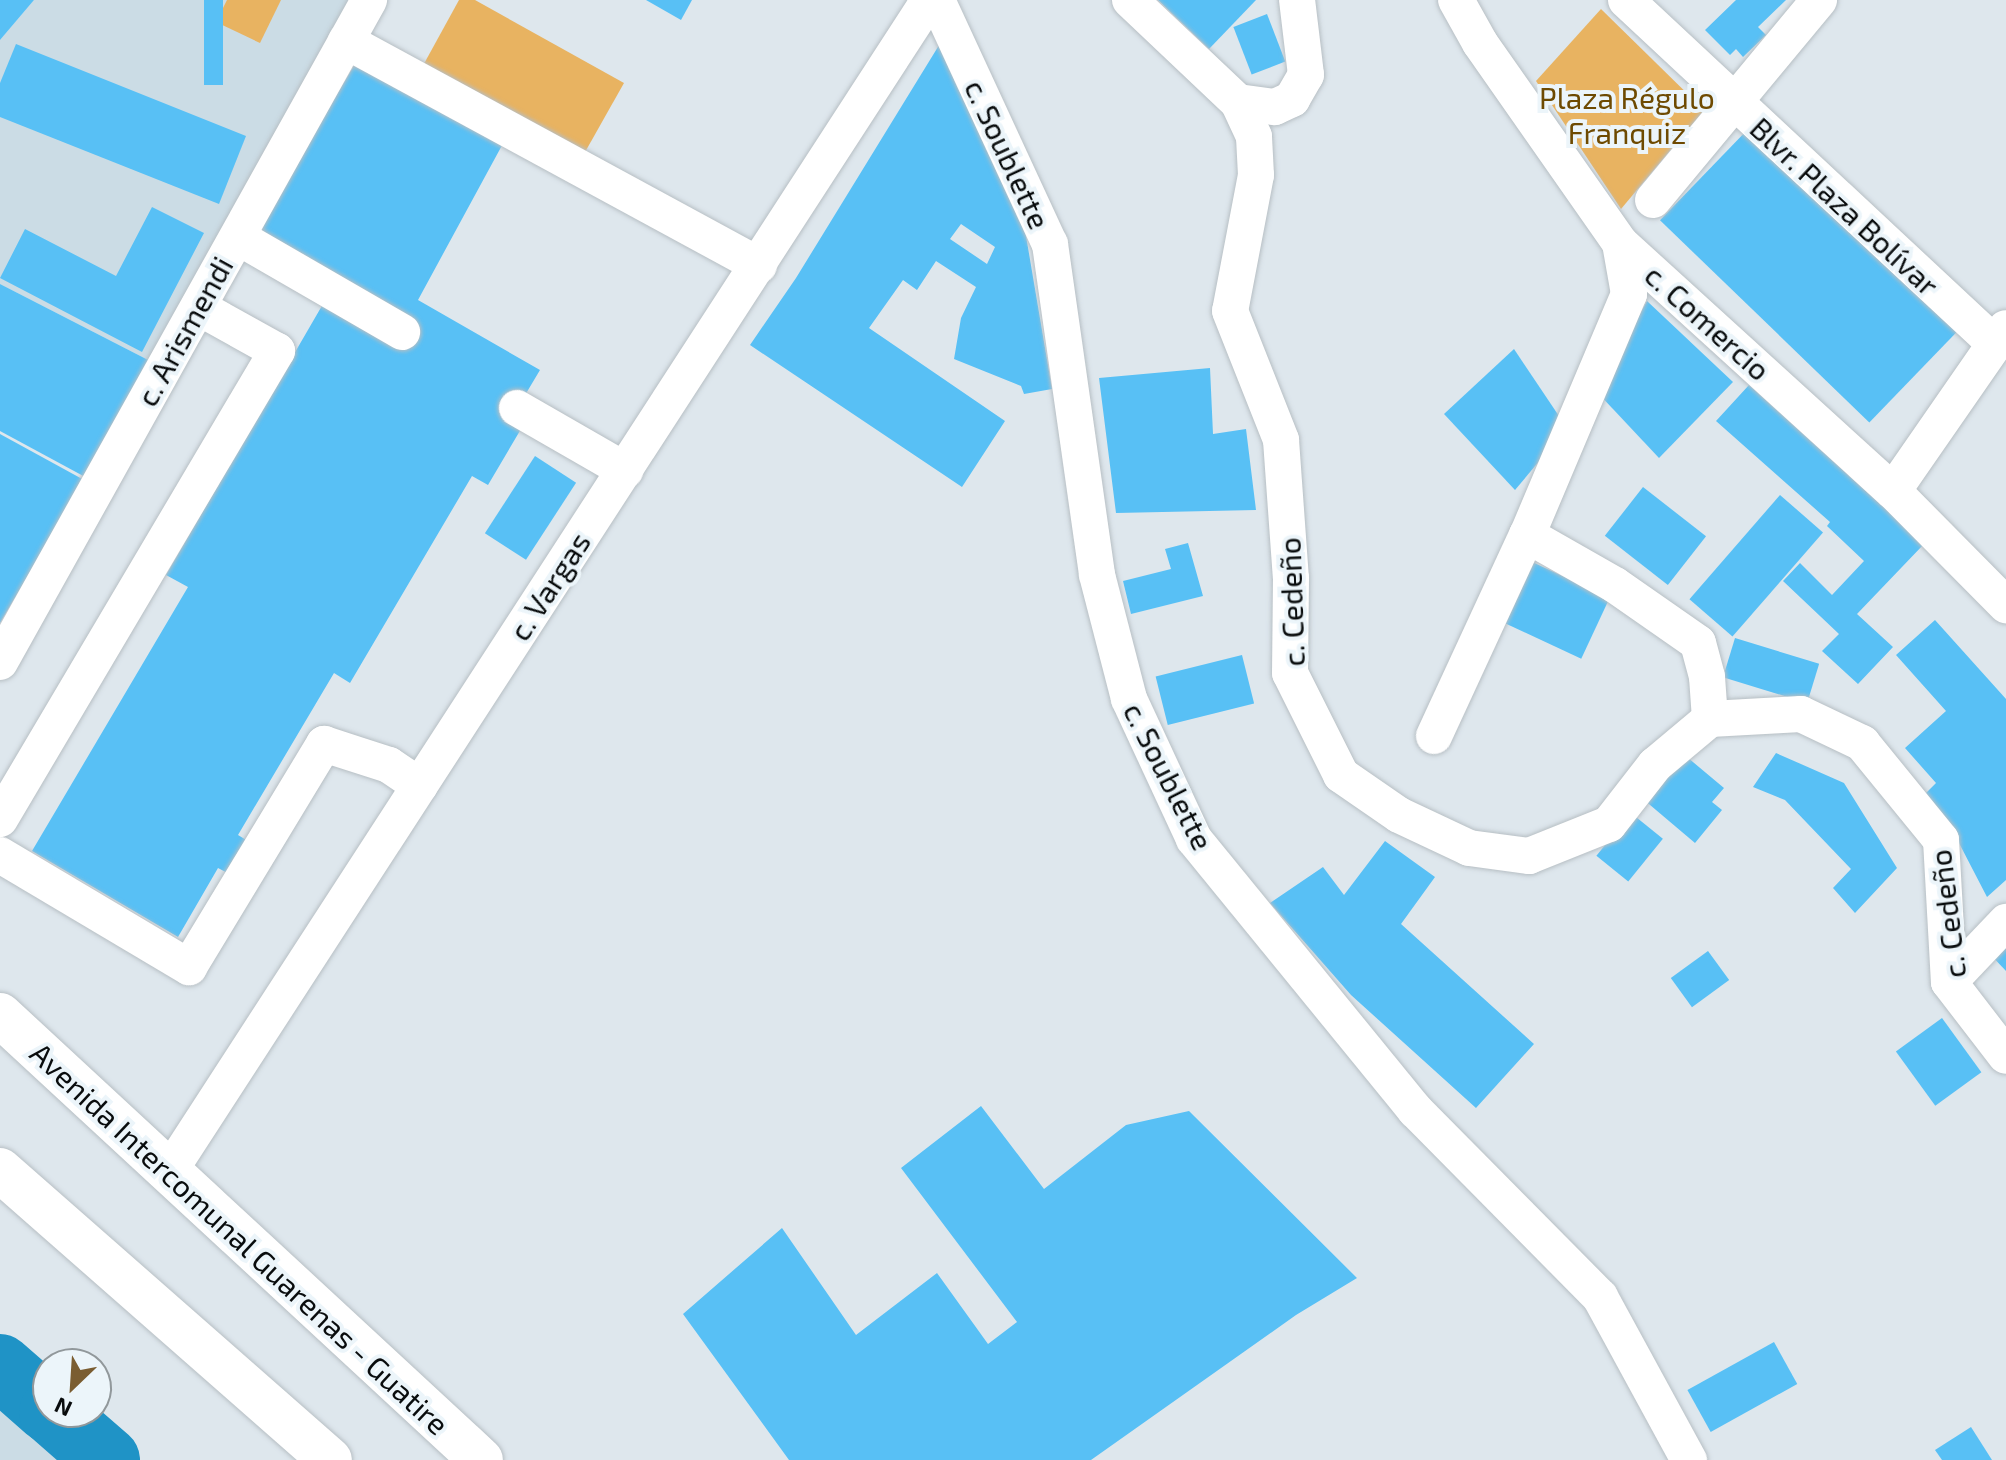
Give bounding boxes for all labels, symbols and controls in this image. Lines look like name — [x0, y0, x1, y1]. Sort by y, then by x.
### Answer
street label: c. Soublette — [958, 74, 1058, 234]
park label: Plaza Régulo Franquiz — [1539, 79, 1715, 150]
street label: Blvr. Plaza Bolívar — [1743, 109, 1947, 303]
street label: c. Arismendi — [128, 250, 240, 412]
street label: c. Comercio — [1638, 257, 1778, 387]
street label: c. Vargas — [501, 525, 597, 647]
street label: c. Cedeño — [1271, 537, 1311, 667]
street label: c. Soublette — [1117, 696, 1221, 856]
street label: c. Cedeño — [1921, 848, 1973, 980]
street label: Avenida Intercomunal Guarenas - Guatire — [23, 1034, 457, 1442]
north arrow — [32, 1348, 112, 1428]
text: N — [50, 1393, 75, 1423]

